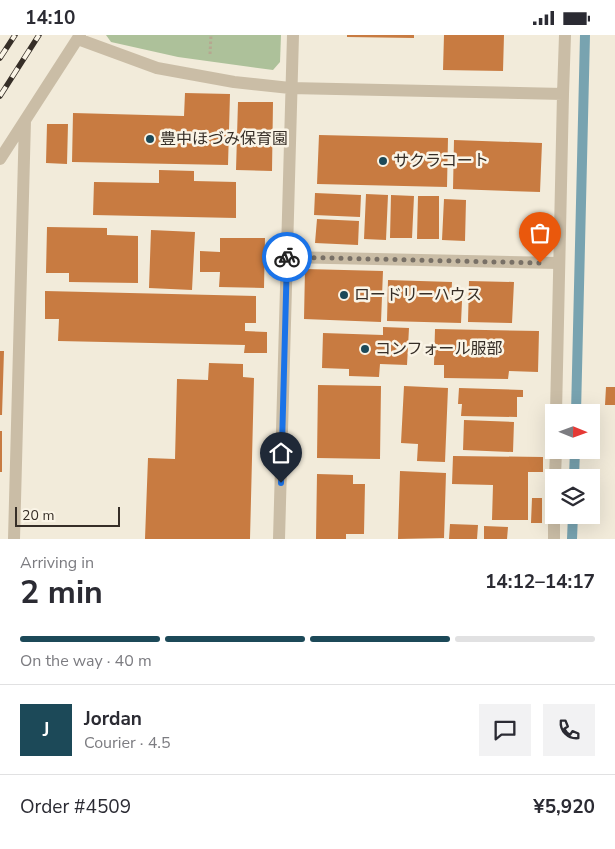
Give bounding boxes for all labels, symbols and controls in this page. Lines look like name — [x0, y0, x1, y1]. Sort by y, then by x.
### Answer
text: 14:10 — [25, 5, 75, 31]
place label: 豊中ほづみ保育園 — [160, 128, 288, 150]
marker: 豊中ほづみ保育園 — [144, 133, 156, 145]
place label: サクラコート — [393, 150, 489, 172]
marker: サクラコート — [377, 155, 389, 167]
pin — [519, 212, 561, 263]
icon: bag — [526, 219, 554, 247]
courier — [262, 232, 312, 282]
icon: bike — [273, 243, 301, 271]
place label: ロードリーハウス — [354, 284, 482, 306]
marker: ロードリーハウス — [338, 289, 350, 301]
place label: コンフォール服部 — [375, 338, 503, 360]
marker: コンフォール服部 — [359, 343, 371, 355]
north arrow — [545, 404, 600, 459]
map controls — [545, 404, 600, 524]
pin — [260, 432, 302, 483]
icon: home — [267, 439, 295, 467]
button: layers — [545, 469, 600, 524]
scale bar — [15, 504, 120, 527]
text: 20 m — [22, 506, 54, 525]
text: Arriving in — [20, 552, 94, 574]
text: 14:12–14:17 — [485, 569, 595, 595]
text: 2 min — [20, 571, 103, 614]
text: On the way · 40 m — [20, 650, 152, 672]
button: chat — [479, 704, 531, 756]
button: phone — [543, 704, 595, 756]
text: Jordan — [84, 706, 142, 732]
text: J — [43, 717, 49, 743]
text: Courier · 4.5 — [84, 732, 170, 754]
text: Order #4509 — [20, 794, 131, 820]
text: ¥5,920 — [533, 794, 595, 820]

